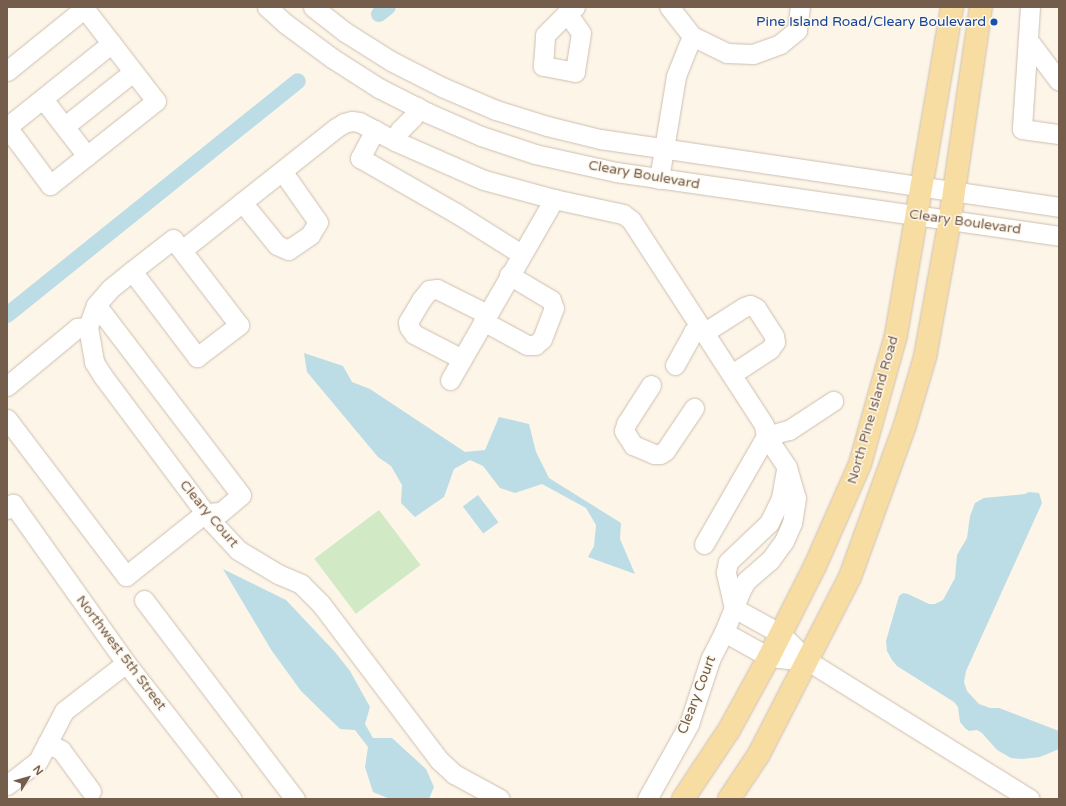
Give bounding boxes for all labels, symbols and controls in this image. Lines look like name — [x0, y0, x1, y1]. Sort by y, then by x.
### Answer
place label: Pine Island Road/Cleary Boulevard — [756, 14, 986, 30]
marker: Pine Island Road/Cleary Boulevard — [989, 17, 999, 27]
street label: Cleary Boulevard — [587, 157, 701, 193]
street label: Cleary Boulevard — [908, 206, 1022, 238]
street label: North Pine Island Road — [844, 334, 902, 486]
street label: Cleary Court — [176, 477, 242, 551]
street label: Northwest 5th Street — [72, 592, 170, 714]
street label: Cleary Court — [674, 653, 720, 737]
north arrow — [8, 758, 48, 798]
text: N — [30, 763, 46, 778]

